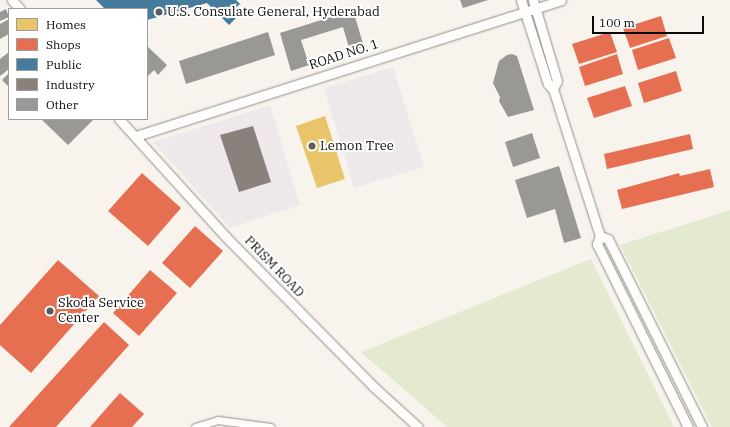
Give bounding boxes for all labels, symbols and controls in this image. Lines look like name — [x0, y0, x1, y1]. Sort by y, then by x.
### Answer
place label: U.S. Consulate General, Hyderabad — [167, 4, 380, 20]
marker: U.S. Consulate General, Hyderabad — [154, 7, 164, 17]
legend — [8, 8, 148, 120]
scale bar — [594, 8, 706, 34]
text: 100 m — [599, 15, 635, 30]
text: Homes — [46, 17, 86, 32]
street label: ROAD NO. 1 — [307, 36, 381, 74]
text: Shops — [46, 37, 81, 52]
text: Public — [46, 57, 82, 72]
text: Industry — [46, 77, 95, 92]
text: Other — [46, 97, 78, 112]
place label: Lemon Tree — [320, 138, 394, 154]
marker: Lemon Tree — [307, 141, 317, 151]
street label: PRISM ROAD — [241, 233, 307, 301]
place label: Skoda Service Center — [58, 296, 144, 327]
marker: Skoda Service Center — [45, 306, 55, 316]

